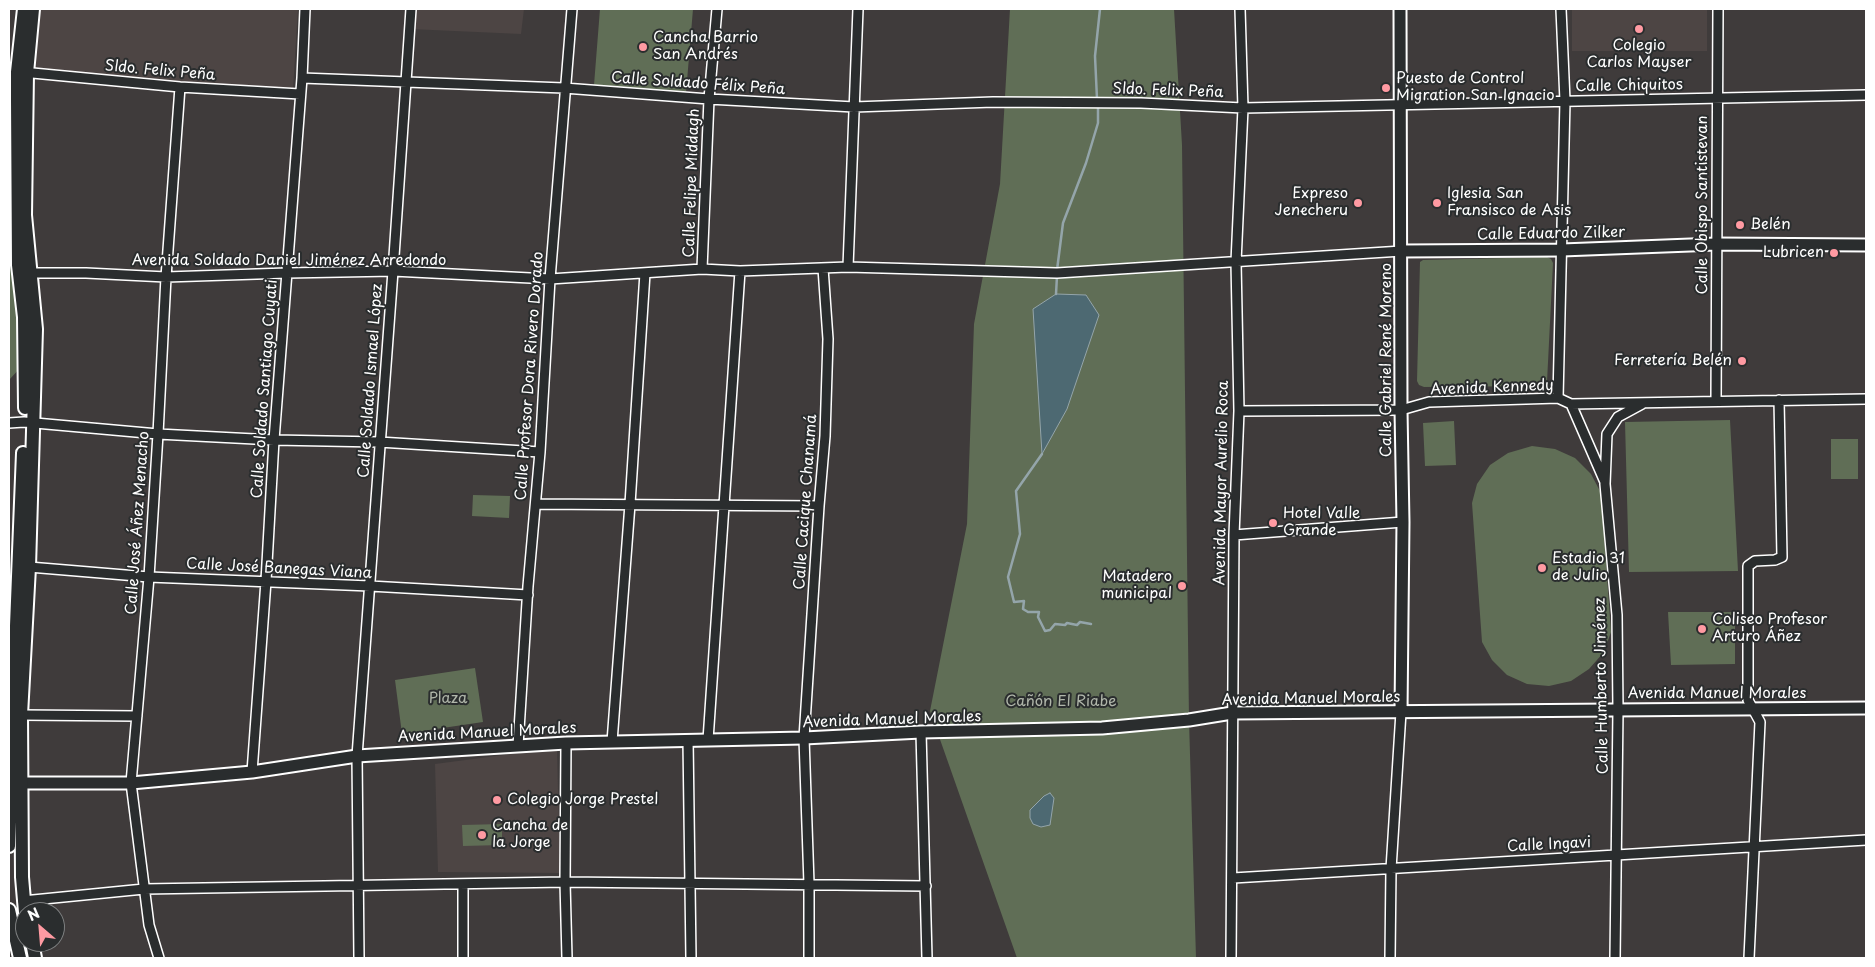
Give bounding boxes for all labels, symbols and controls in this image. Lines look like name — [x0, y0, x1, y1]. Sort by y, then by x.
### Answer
marker: Colegio Carlos Mayser — [1633, 23, 1645, 35]
place label: Cancha Barrio San Andrés — [653, 29, 758, 64]
place label: Colegio Carlos Mayser — [1587, 37, 1691, 72]
marker: Cancha Barrio San Andrés — [637, 41, 649, 53]
street label: Sldo. Felix Peña — [104, 57, 216, 85]
street label: Calle Soldado Félix Peña — [610, 69, 786, 99]
place label: Puesto de Control Migration San Ignacio — [1396, 70, 1555, 105]
street label: Calle Chiquitos — [1575, 76, 1683, 96]
street label: Sldo. Felix Peña — [1112, 80, 1224, 102]
marker: Puesto de Control Migration San Ignacio — [1380, 82, 1392, 94]
street label: Calle Felipe Middagh — [680, 108, 704, 258]
street label: Calle Obispo Santistevan — [1694, 116, 1712, 294]
place label: Expreso Jenecheru — [1274, 185, 1348, 220]
place label: Iglesia San Fransisco de Asis — [1447, 185, 1571, 220]
marker: Expreso Jenecheru — [1352, 197, 1364, 209]
marker: Iglesia San Fransisco de Asis — [1431, 197, 1443, 209]
place label: Belén — [1750, 216, 1791, 234]
marker: Belén — [1734, 219, 1746, 231]
street label: Calle Eduardo Zilker — [1477, 224, 1625, 244]
place label: Lubricen — [1763, 244, 1824, 262]
marker: Lubricen — [1828, 247, 1840, 259]
street label: Calle Profesor Dora Rivero Dorado — [512, 251, 548, 501]
street label: Avenida Soldado Daniel Jiménez Arredondo — [132, 252, 446, 270]
street label: Calle Gabriel René Moreno — [1378, 263, 1396, 457]
street label: Calle Soldado Santiago Cuyati — [248, 279, 282, 499]
street label: Calle Soldado Ismael López — [355, 283, 387, 479]
place label: Ferretería Belén — [1614, 352, 1732, 370]
marker: Ferretería Belén — [1736, 355, 1748, 367]
street label: Avenida Kennedy — [1430, 377, 1554, 399]
street label: Avenida Mayor Aurelio Roca — [1211, 380, 1233, 586]
street label: Calle Cacique Chanamá — [791, 414, 821, 590]
street label: Calle José Áñez Menacho — [123, 431, 153, 615]
place label: Hotel Valle Grande — [1283, 505, 1360, 540]
marker: Hotel Valle Grande — [1267, 517, 1279, 529]
place label: Estadio 31 de Julio — [1552, 550, 1625, 585]
street label: Calle José Banegas Viana — [186, 555, 372, 583]
marker: Estadio 31 de Julio — [1536, 562, 1548, 574]
place label: Matadero municipal — [1101, 568, 1172, 603]
marker: Matadero municipal — [1176, 580, 1188, 592]
street label: Calle Humberto Jiménez — [1591, 598, 1613, 774]
place label: Coliseo Profesor Arturo Áñez — [1712, 611, 1827, 646]
marker: Coliseo Profesor Arturo Áñez — [1696, 623, 1708, 635]
street label: Avenida Manuel Morales — [1628, 685, 1806, 703]
street label: Avenida Manuel Morales — [1221, 688, 1401, 710]
park label: Plaza — [429, 690, 467, 708]
park label: Cañón El Riabe — [1005, 693, 1117, 711]
street label: Avenida Manuel Morales — [802, 708, 982, 732]
street label: Avenida Manuel Morales — [397, 719, 577, 747]
place label: Colegio Jorge Prestel — [507, 791, 658, 809]
marker: Colegio Jorge Prestel — [491, 794, 503, 806]
place label: Cancha de la Jorge — [492, 817, 568, 852]
marker: Cancha de la Jorge — [476, 829, 488, 841]
street label: Calle Ingavi — [1507, 834, 1591, 856]
north arrow — [15, 902, 65, 952]
text: N — [24, 902, 43, 926]

